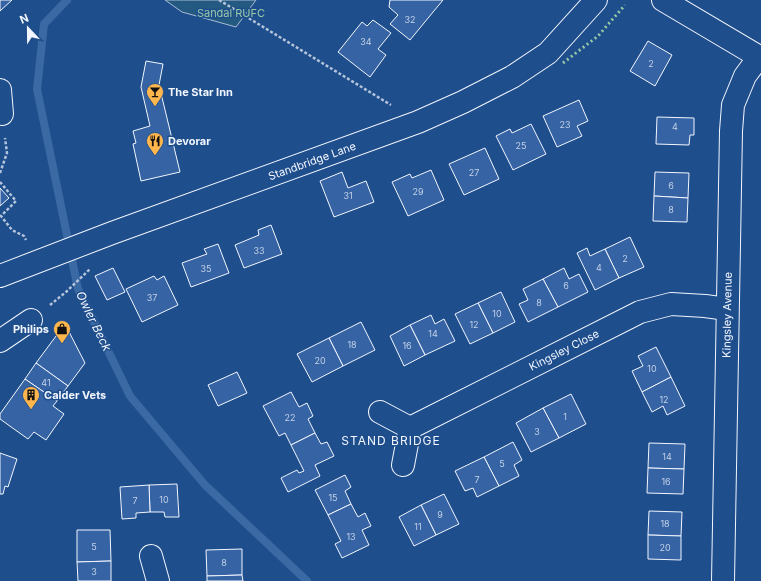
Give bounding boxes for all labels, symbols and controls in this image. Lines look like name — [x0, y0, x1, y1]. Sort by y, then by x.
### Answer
park label: Sandal RUFC — [197, 6, 265, 20]
north arrow — [8, 8, 48, 48]
text: N — [18, 11, 31, 27]
house number: 32 — [404, 14, 416, 25]
house number: 34 — [360, 36, 372, 47]
house number: 2 — [648, 58, 654, 69]
bar icon: The Star Inn — [145, 82, 165, 107]
place label: The Star Inn — [168, 85, 233, 99]
house number: 23 — [559, 119, 571, 130]
house number: 4 — [672, 121, 678, 132]
restaurant icon: Devorar — [145, 131, 165, 156]
place label: Devorar — [168, 134, 211, 148]
street label: Standbridge Lane — [266, 139, 358, 183]
house number: 25 — [516, 140, 526, 151]
house number: 27 — [469, 167, 479, 178]
house number: 6 — [668, 180, 674, 191]
house number: 29 — [412, 186, 424, 197]
house number: 31 — [343, 190, 353, 201]
house number: 8 — [668, 204, 674, 215]
house number: 33 — [253, 245, 265, 256]
house number: 2 — [622, 253, 628, 264]
house number: 4 — [596, 262, 602, 273]
house number: 35 — [200, 263, 212, 274]
street label: Kingsley Avenue — [719, 272, 735, 358]
house number: 6 — [563, 280, 569, 291]
water label: Owler Beck — [73, 289, 115, 354]
house number: 37 — [147, 292, 157, 303]
house number: 8 — [536, 297, 542, 308]
house number: 10 — [492, 308, 502, 319]
shop icon: Philips — [52, 319, 72, 344]
house number: 12 — [469, 319, 479, 330]
place label: Philips — [13, 322, 49, 336]
street label: Kingsley Close — [527, 326, 601, 374]
house number: 14 — [428, 328, 438, 339]
house number: 18 — [347, 339, 357, 350]
house number: 16 — [402, 340, 412, 351]
house number: 20 — [314, 355, 326, 366]
house number: 10 — [647, 363, 657, 374]
house number: 41 — [41, 377, 51, 388]
building icon: Calder Vets — [21, 385, 41, 410]
place label: Calder Vets — [44, 388, 106, 402]
house number: 12 — [659, 394, 669, 405]
house number: 1 — [563, 411, 567, 422]
house number: 22 — [285, 412, 295, 423]
house number: 3 — [534, 426, 540, 437]
district label: STAND BRIDGE — [341, 433, 441, 448]
house number: 14 — [662, 451, 672, 462]
house number: 5 — [499, 458, 505, 469]
house number: 7 — [474, 474, 480, 485]
house number: 16 — [661, 476, 671, 487]
house number: 15 — [328, 492, 338, 503]
house number: 10 — [159, 494, 169, 505]
house number: 7 — [132, 495, 138, 506]
house number: 9 — [437, 509, 443, 520]
house number: 18 — [660, 518, 670, 529]
house number: 11 — [414, 521, 422, 532]
house number: 13 — [346, 531, 356, 542]
house number: 5 — [91, 541, 97, 552]
house number: 20 — [659, 542, 671, 553]
house number: 8 — [221, 557, 227, 568]
house number: 3 — [91, 566, 97, 577]

